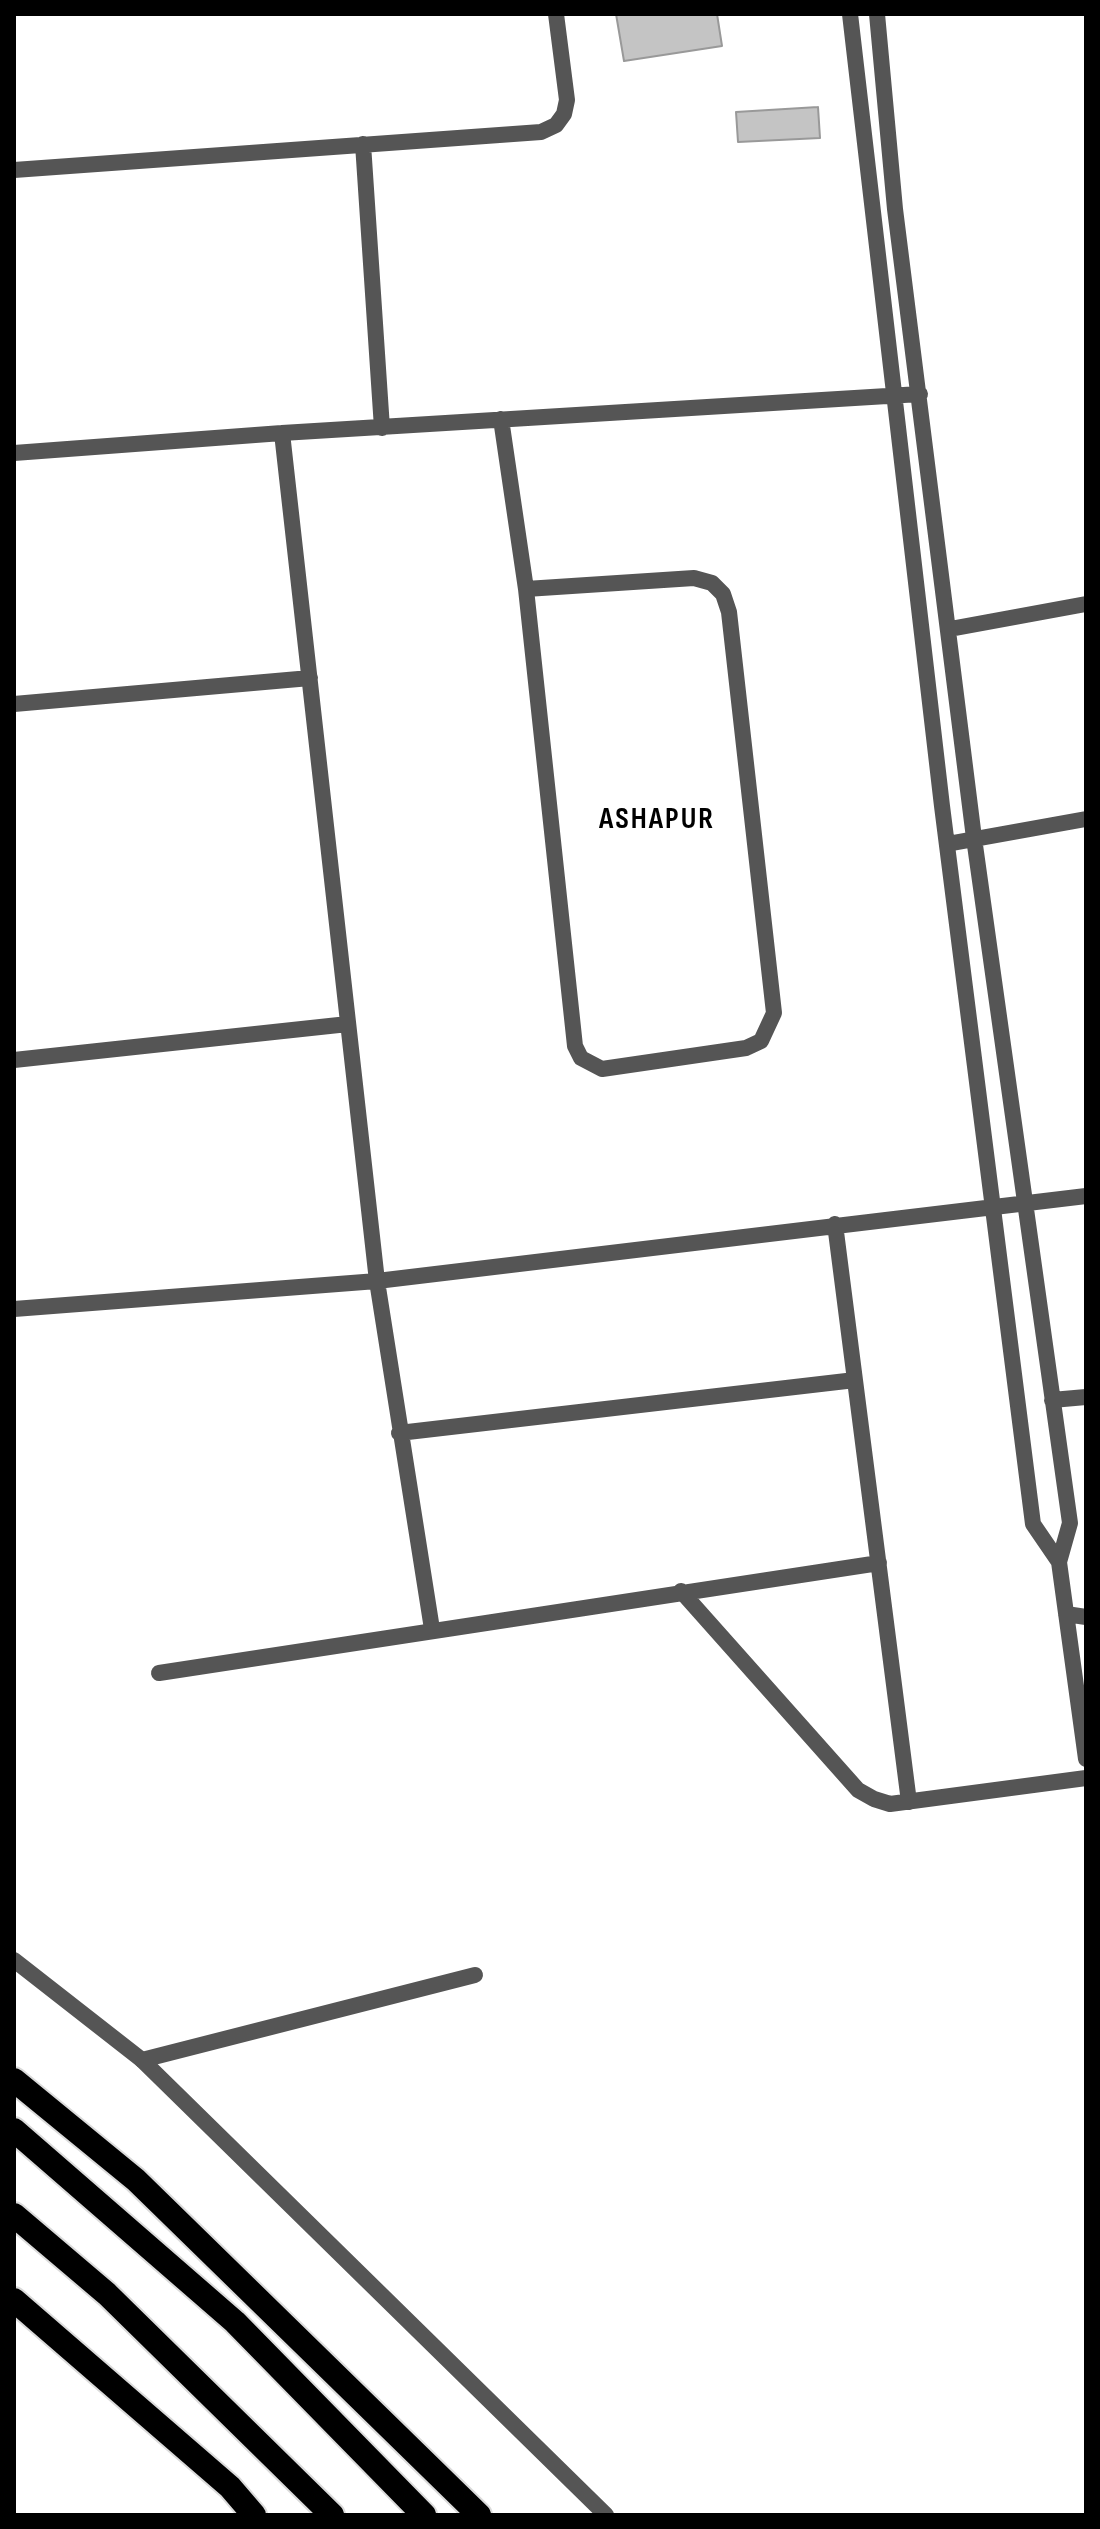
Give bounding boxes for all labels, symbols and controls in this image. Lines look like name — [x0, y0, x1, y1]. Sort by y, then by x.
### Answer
district label: ASHAPUR — [599, 802, 715, 838]

